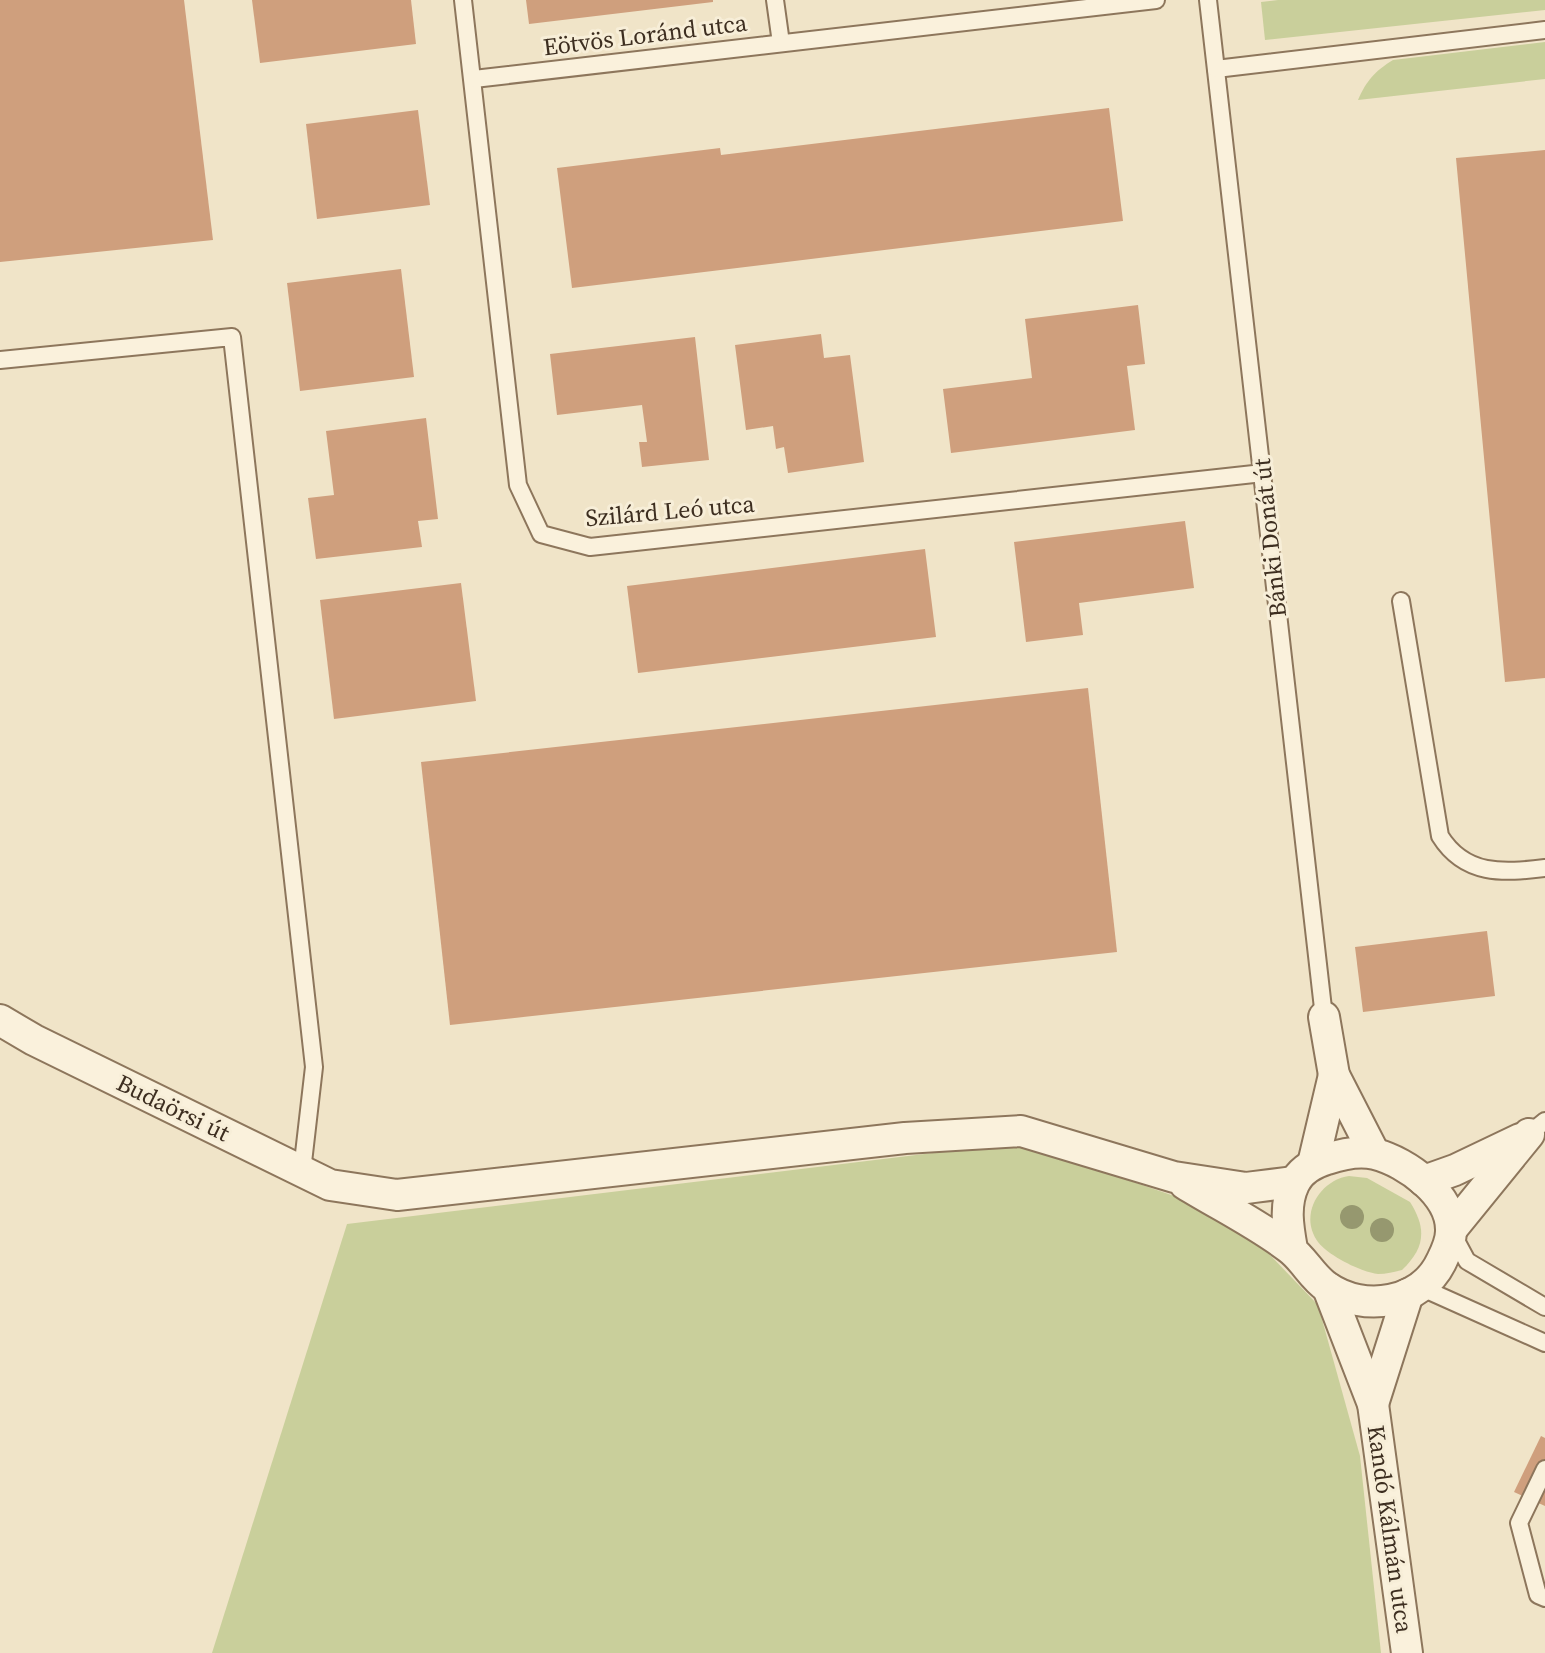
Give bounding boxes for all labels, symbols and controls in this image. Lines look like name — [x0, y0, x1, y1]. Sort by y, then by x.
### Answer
street label: Eötvös Loránd utca — [541, 6, 750, 63]
street label: Bánki Donát út — [1245, 457, 1294, 619]
street label: Szilárd Leó utca — [584, 487, 757, 534]
street label: Budaörsi út — [111, 1066, 235, 1149]
street label: Kandó Kálmán utca — [1360, 1423, 1422, 1636]

